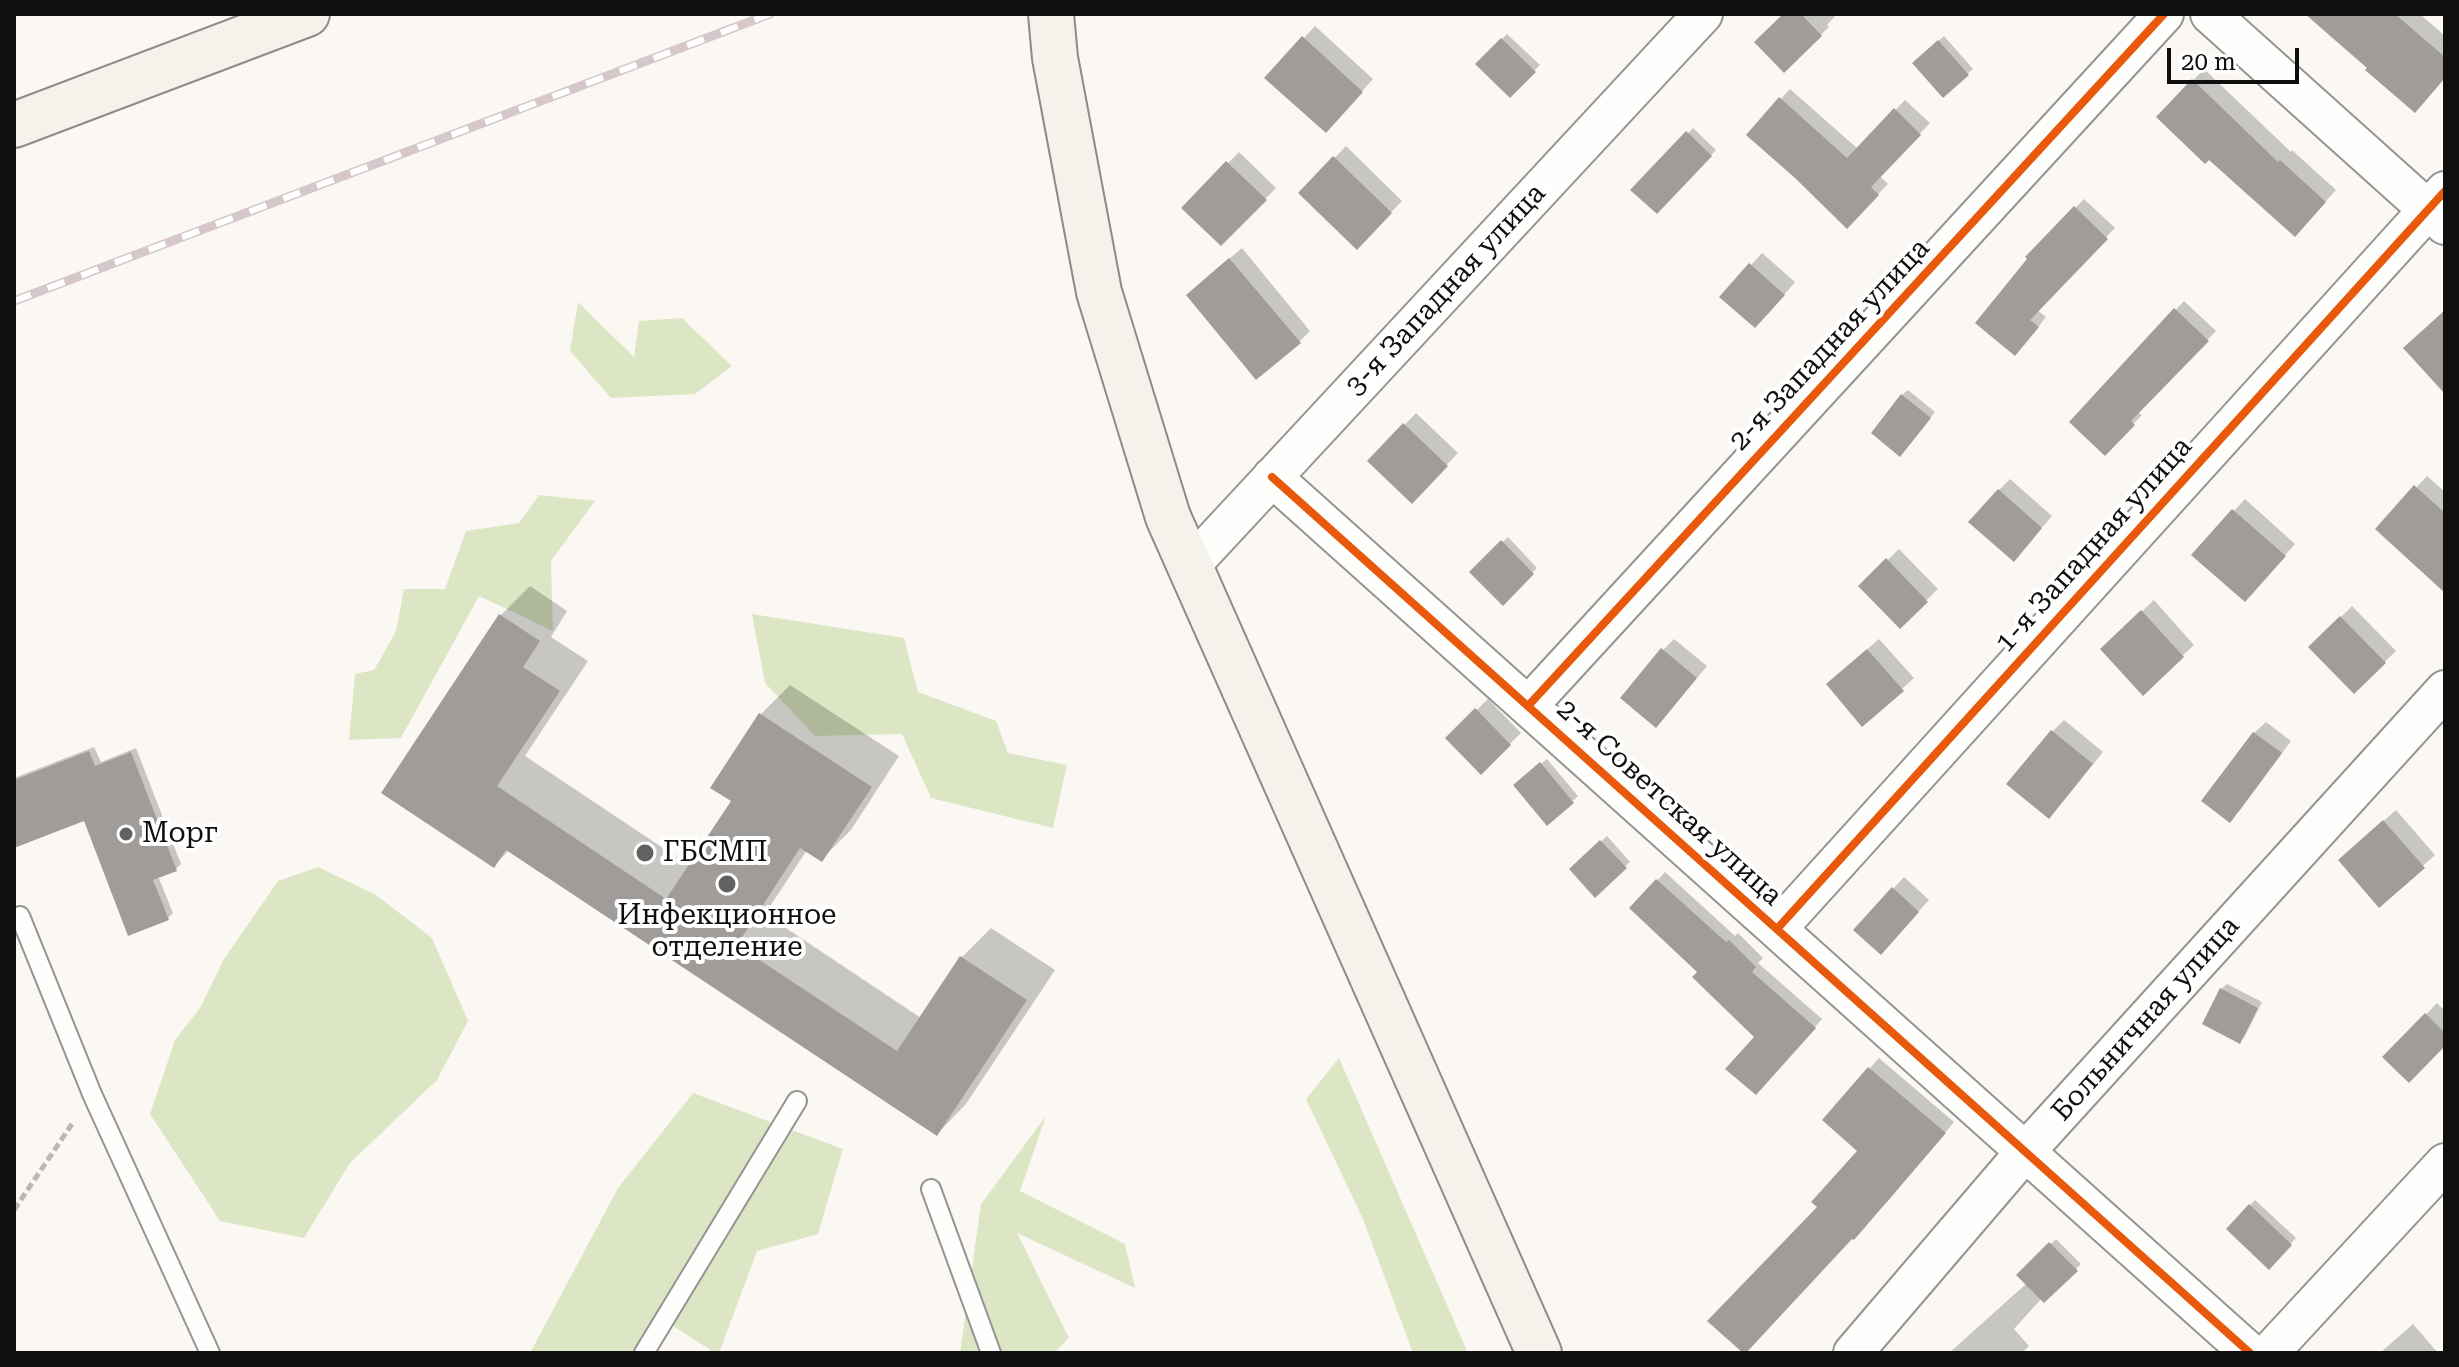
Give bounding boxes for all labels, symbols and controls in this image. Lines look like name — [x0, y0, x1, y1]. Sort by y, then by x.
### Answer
scale bar — [2171, 32, 2303, 82]
text: 20 m — [2181, 48, 2236, 76]
street label: 3-я Западная улица — [1339, 177, 1553, 403]
street label: 2-я Западная улица — [1723, 232, 1937, 458]
street label: 1-я Западная улица — [1989, 431, 2199, 659]
street label: 2-я Советская улица — [1549, 693, 1789, 913]
place label: Морг — [142, 817, 218, 851]
marker: Морг — [117, 825, 135, 843]
place label: ГБСМП — [663, 836, 768, 870]
marker: ГБСМП — [634, 842, 656, 864]
marker: Инфекционное отделение — [716, 873, 738, 895]
place label: Инфекционное отделение — [618, 899, 836, 965]
street label: Больничная улица — [2045, 910, 2247, 1128]

